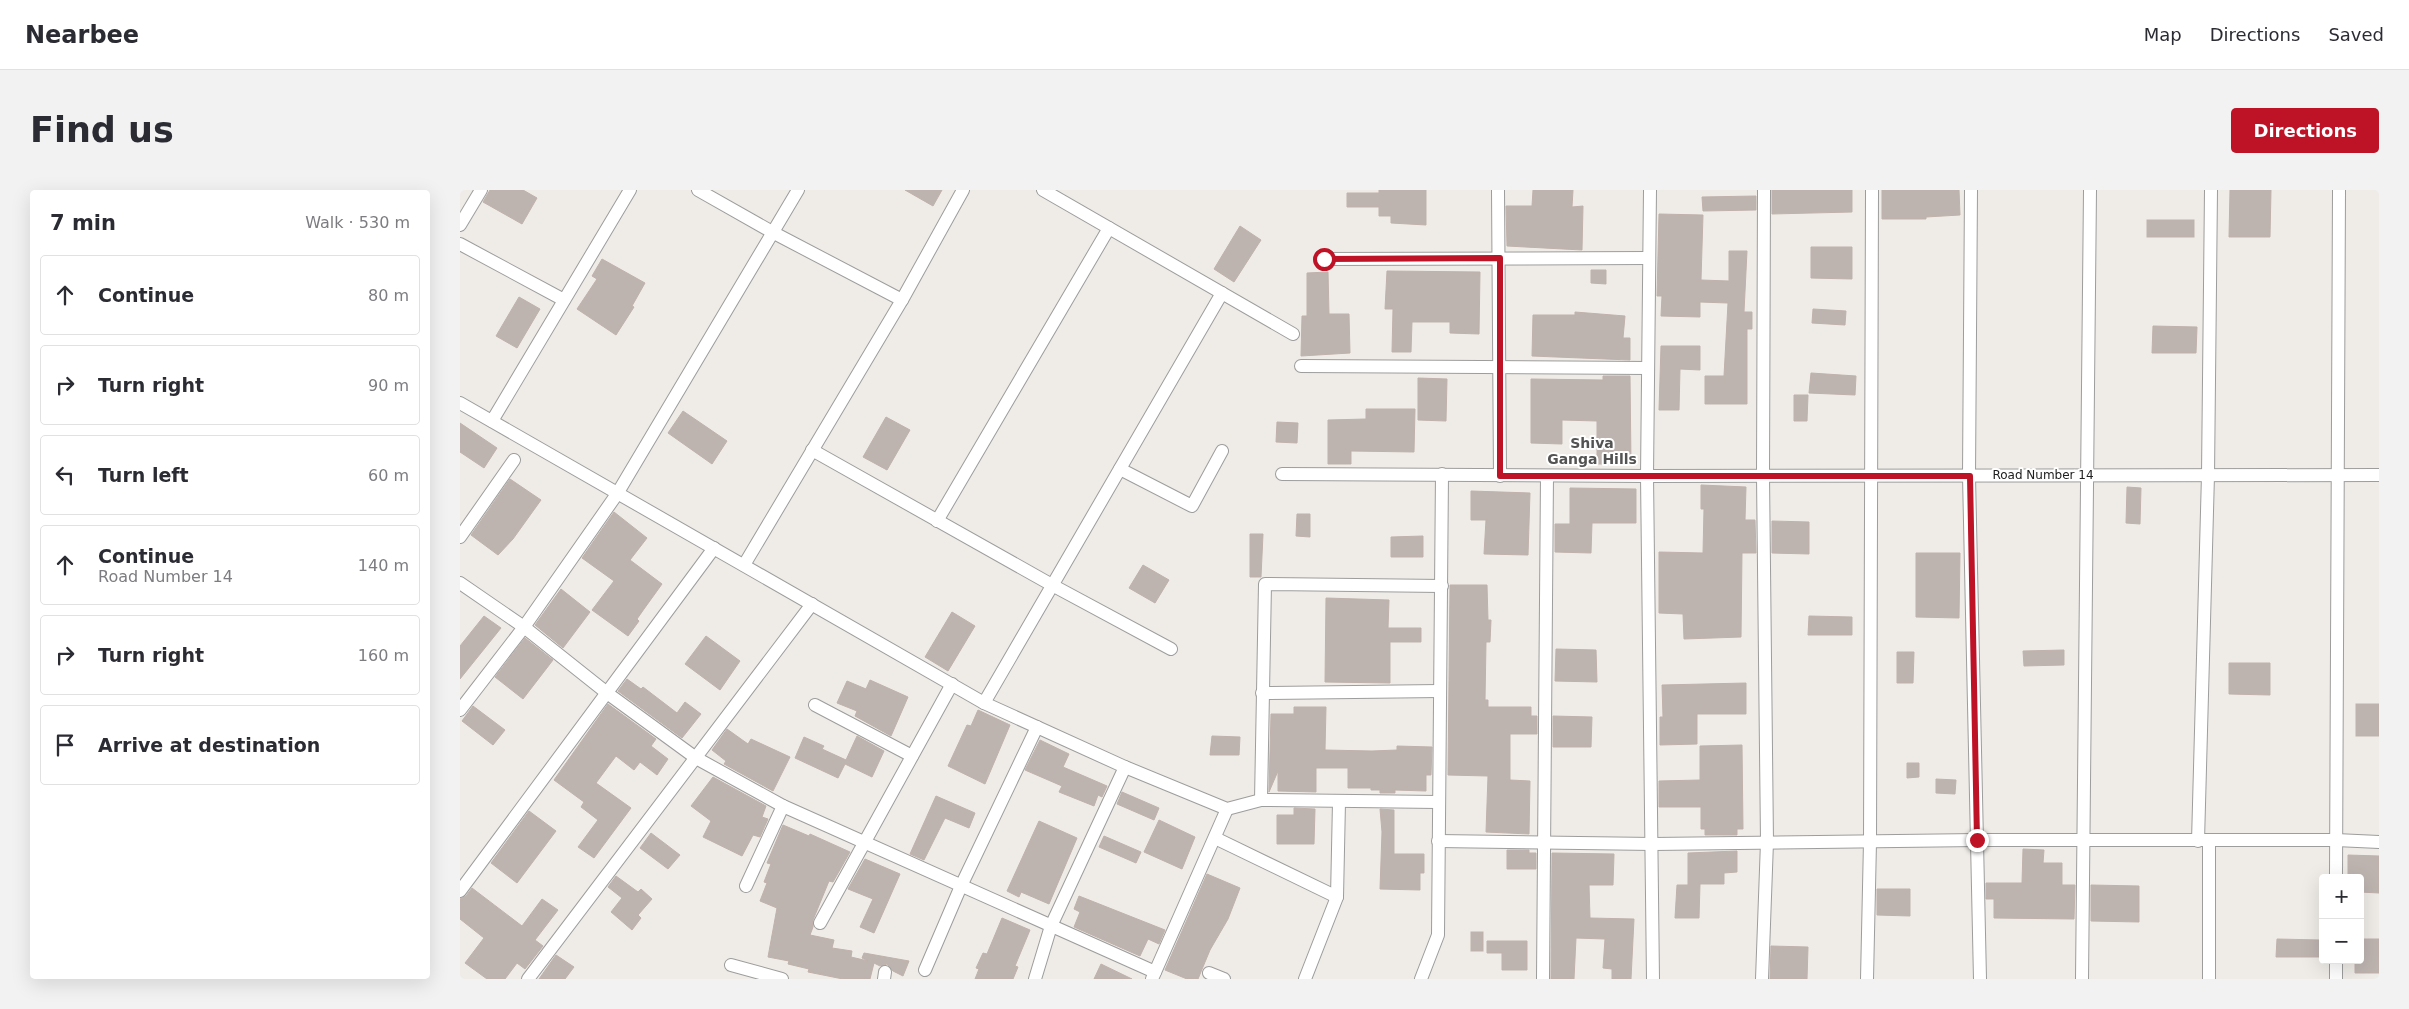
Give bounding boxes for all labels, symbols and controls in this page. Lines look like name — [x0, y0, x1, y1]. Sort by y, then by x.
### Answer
text: Nearbee — [25, 21, 139, 49]
text: Map — [2144, 24, 2182, 45]
text: Directions — [2210, 24, 2300, 45]
text: Saved — [2328, 24, 2384, 45]
button: Directions — [2231, 108, 2379, 153]
text: Find us — [30, 110, 174, 150]
text: 7 min — [50, 211, 116, 235]
text: Walk · 530 m — [305, 213, 410, 232]
route start — [1313, 248, 1336, 271]
icon: ahead — [51, 281, 79, 309]
text: Continue — [98, 284, 194, 306]
text: 80 m — [368, 286, 409, 305]
icon: right — [51, 371, 79, 399]
text: Turn right — [98, 374, 204, 396]
text: 90 m — [368, 376, 409, 395]
district label: Shiva Ganga Hills — [1547, 435, 1637, 467]
icon: left — [51, 461, 79, 489]
text: Turn left — [98, 464, 189, 486]
text: 60 m — [368, 466, 409, 485]
street label: Road Number 14 — [1992, 468, 2094, 482]
text: Continue — [98, 545, 194, 567]
icon: ahead — [51, 551, 79, 579]
text: 140 m — [358, 556, 409, 575]
text: Road Number 14 — [98, 567, 233, 586]
icon: right — [51, 641, 79, 669]
text: Turn right — [98, 644, 204, 666]
text: 160 m — [358, 646, 409, 665]
icon: arrive — [51, 731, 79, 759]
text: Arrive at destination — [98, 734, 320, 756]
route end — [1966, 829, 1989, 852]
map controls — [2319, 874, 2364, 964]
button: + — [2319, 874, 2364, 919]
button: − — [2319, 919, 2364, 964]

